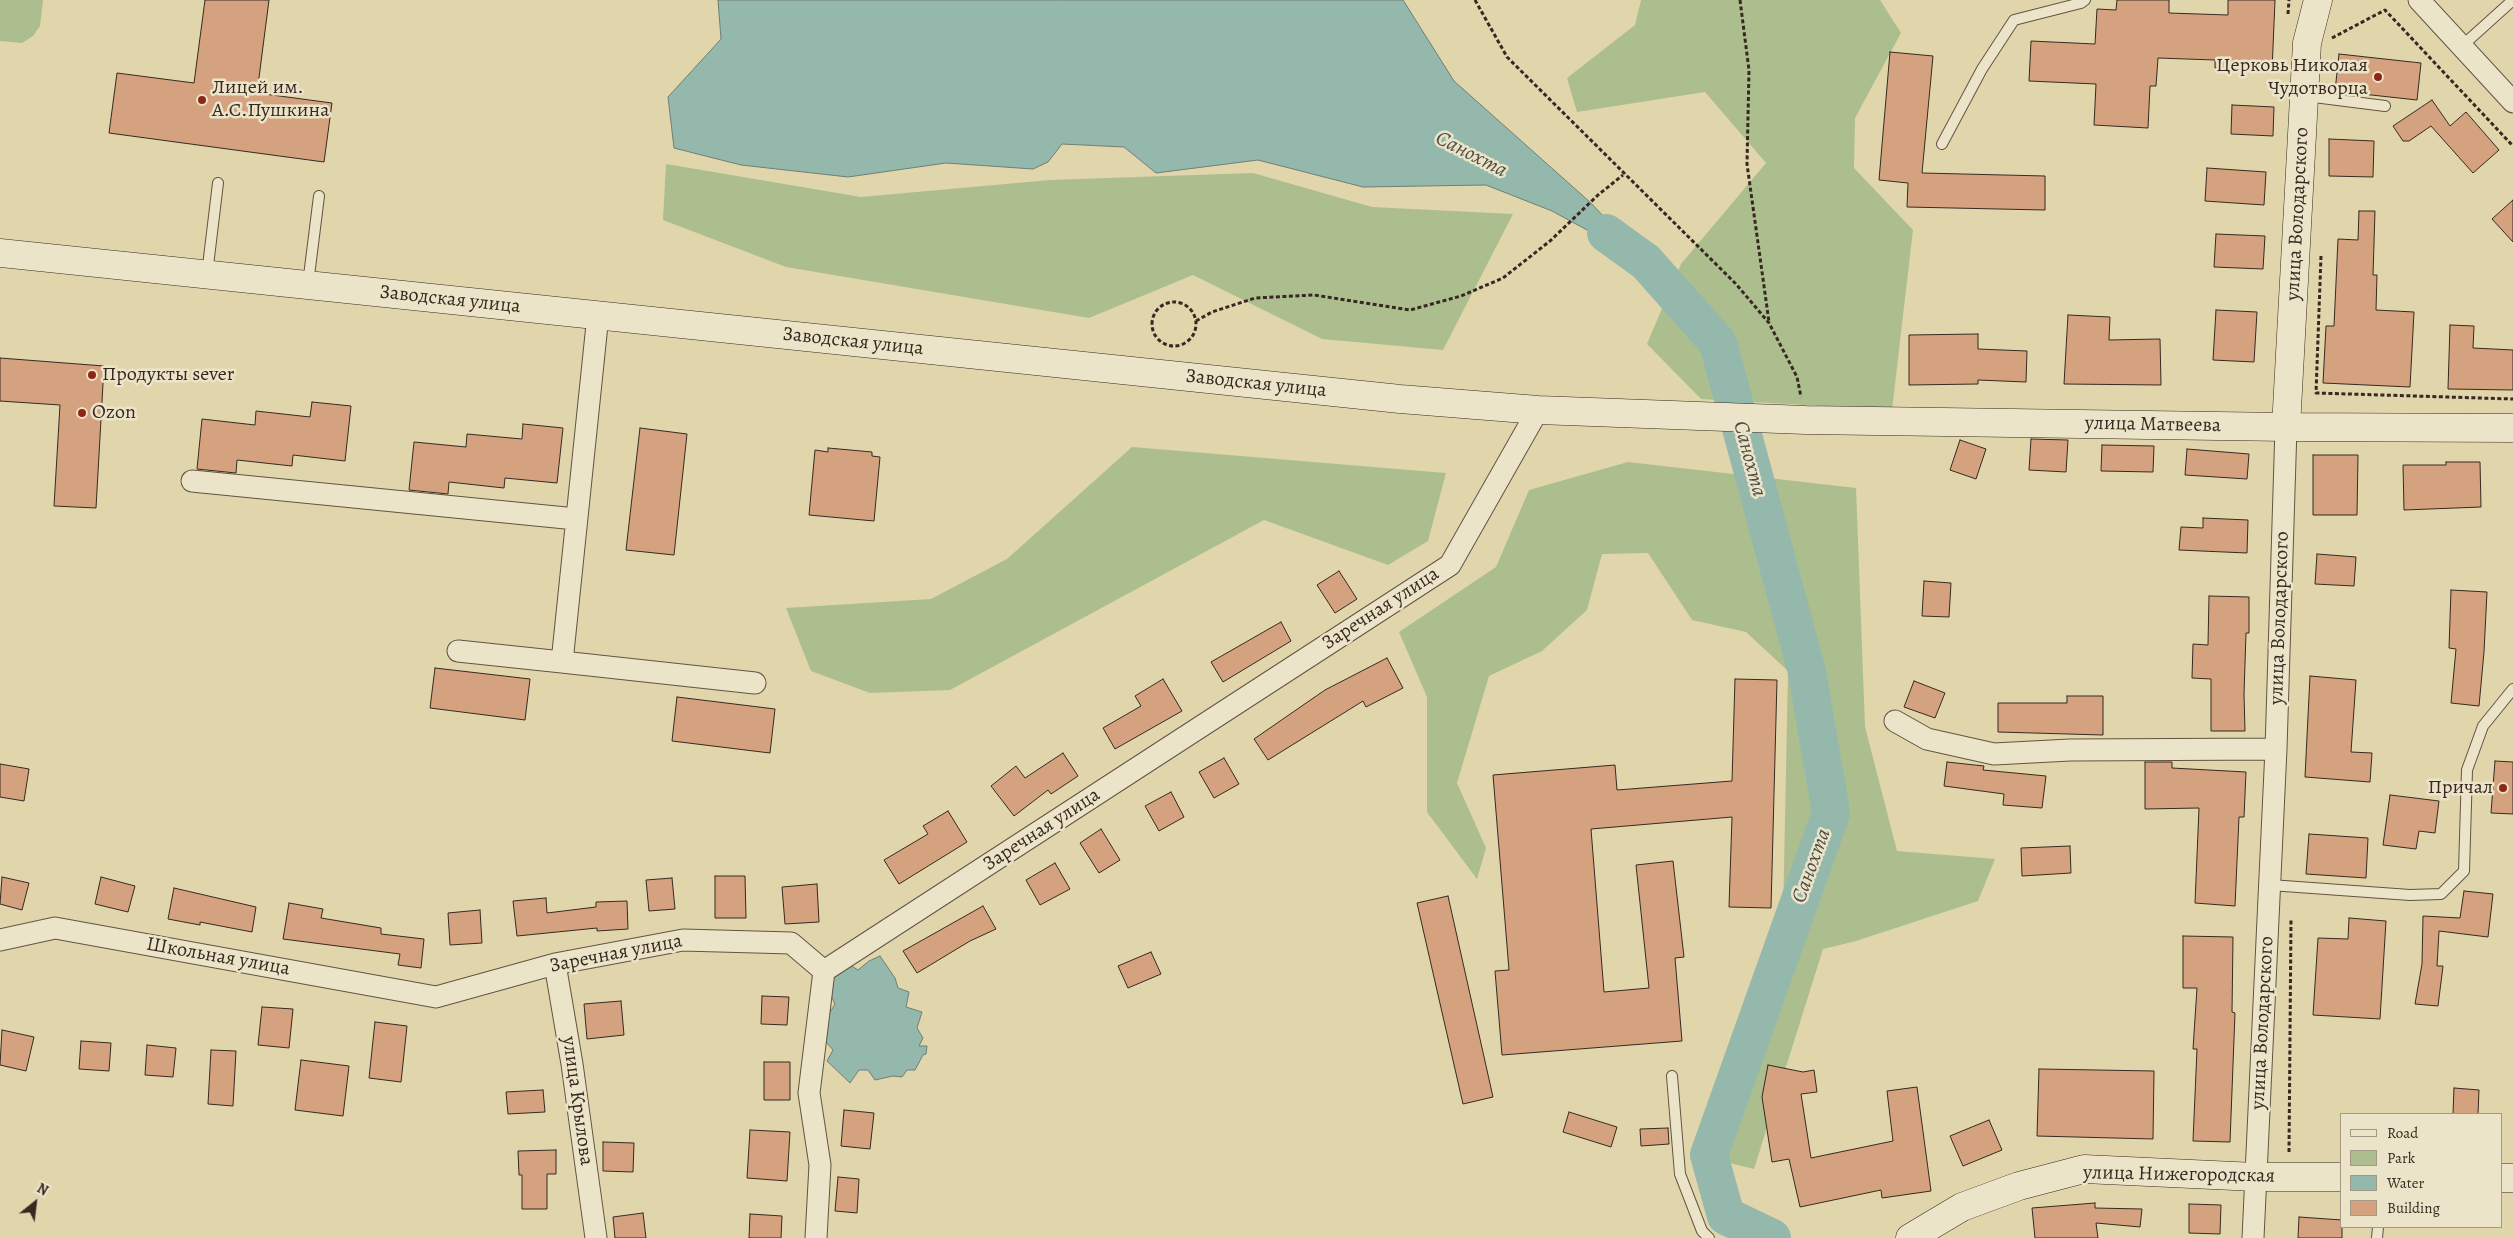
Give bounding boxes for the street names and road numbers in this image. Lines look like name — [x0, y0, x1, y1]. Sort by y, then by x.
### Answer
street label: улица Володарского — [2281, 127, 2315, 301]
street label: Заводская улица — [378, 281, 522, 319]
street label: Заводская улица — [781, 323, 925, 361]
street label: Заводская улица — [1184, 365, 1328, 403]
street label: улица Матвеева — [2085, 412, 2221, 438]
street label: улица Володарского — [2265, 531, 2295, 705]
street label: Заречная улица — [1318, 562, 1444, 656]
street label: Заречная улица — [979, 783, 1105, 877]
street label: Заречная улица — [548, 929, 684, 979]
street label: Школьная улица — [144, 933, 292, 981]
street label: улица Володарского — [2246, 936, 2280, 1110]
street label: улица Крылова — [556, 1035, 598, 1167]
street label: улица Нижегородская — [2083, 1161, 2275, 1189]

